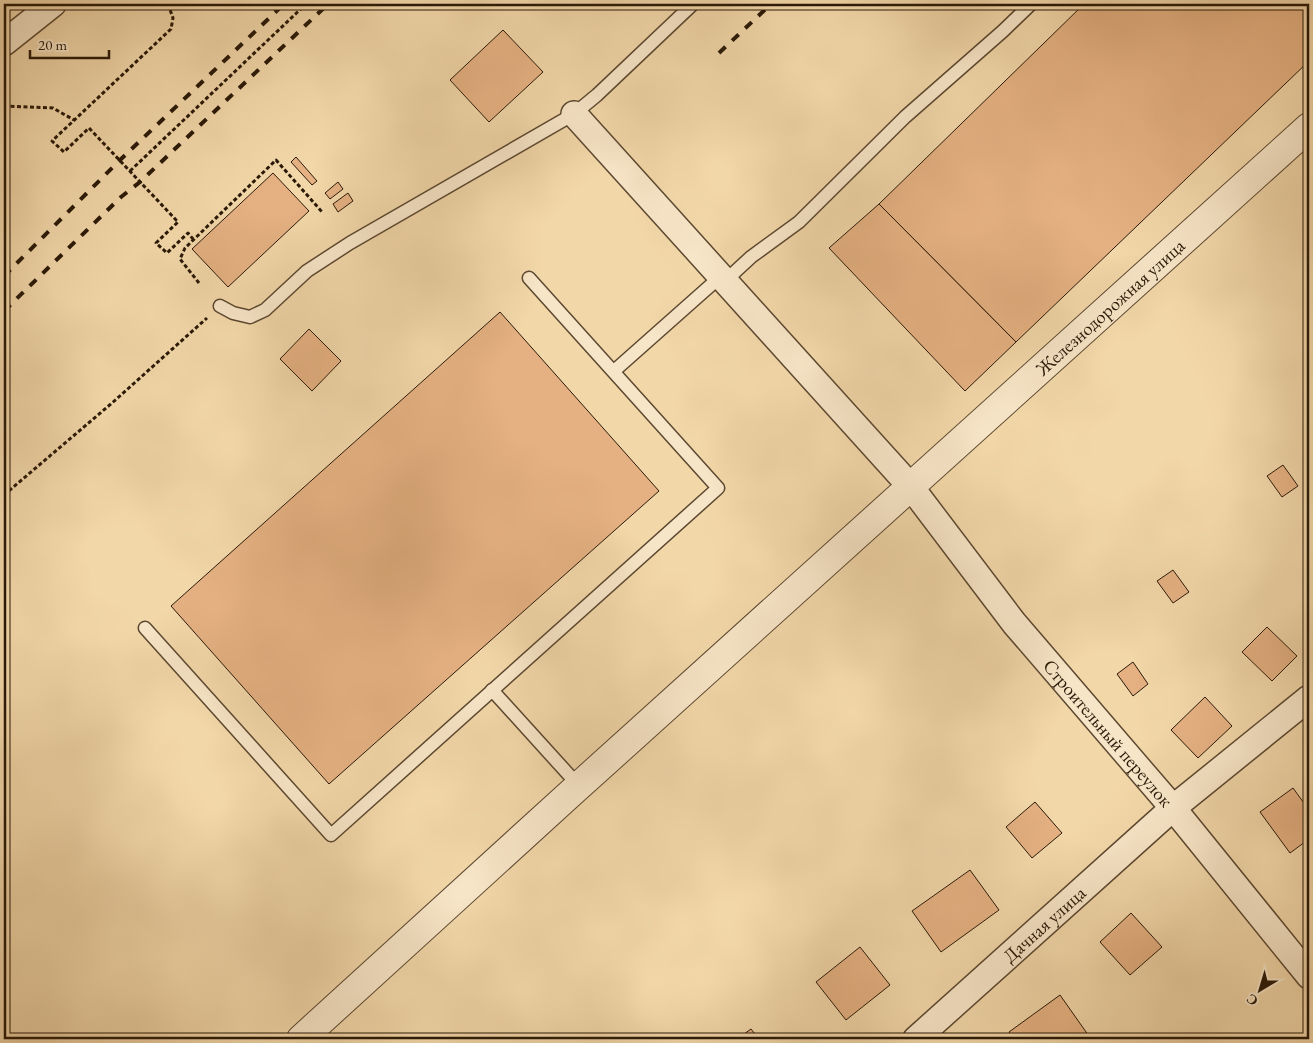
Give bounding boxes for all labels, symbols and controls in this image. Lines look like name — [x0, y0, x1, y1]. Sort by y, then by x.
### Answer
scale bar — [30, 28, 109, 60]
text: 20 m — [38, 35, 67, 54]
street label: Железнодорожная улица — [1029, 233, 1190, 381]
street label: Строительный переулок — [1038, 653, 1179, 812]
street label: Дачная улица — [997, 880, 1091, 968]
north arrow — [1236, 966, 1286, 1016]
text: С — [1242, 990, 1261, 1010]

